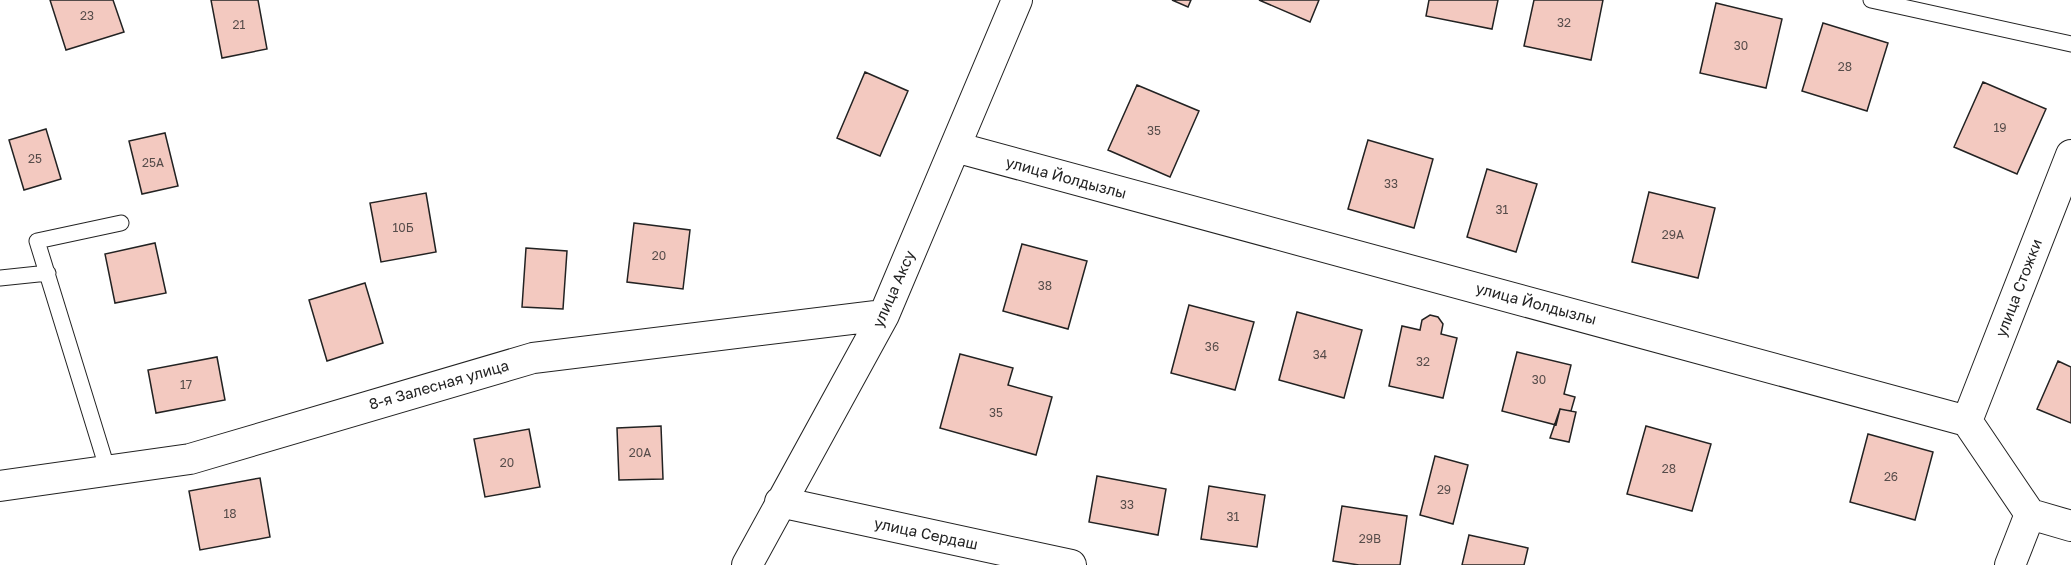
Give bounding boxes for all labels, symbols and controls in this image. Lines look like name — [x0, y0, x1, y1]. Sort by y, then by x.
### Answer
house number: 23 — [80, 8, 94, 23]
house number: 32 — [1557, 15, 1571, 30]
house number: 21 — [233, 17, 246, 32]
house number: 30 — [1734, 38, 1748, 53]
house number: 28 — [1838, 59, 1852, 74]
house number: 19 — [1993, 120, 2007, 135]
house number: 35 — [1147, 123, 1161, 138]
house number: 25 — [28, 151, 42, 166]
street label: улица Йолдызлы — [1004, 152, 1129, 202]
house number: 25А — [142, 155, 164, 170]
house number: 33 — [1384, 176, 1398, 191]
house number: 31 — [1496, 202, 1509, 217]
house number: 10Б — [392, 220, 414, 235]
house number: 29А — [1662, 227, 1684, 242]
street label: улица Стожки — [1991, 236, 2045, 339]
street label: улица Аксу — [868, 247, 918, 330]
house number: 20 — [652, 248, 666, 263]
house number: 38 — [1038, 278, 1052, 293]
street label: улица Йолдызлы — [1474, 278, 1599, 328]
house number: 36 — [1205, 339, 1219, 354]
house number: 34 — [1313, 347, 1327, 362]
house number: 32 — [1416, 354, 1430, 369]
street label: 8-я Залесная улица — [367, 355, 511, 413]
house number: 30 — [1532, 372, 1546, 387]
house number: 17 — [180, 377, 192, 392]
house number: 35 — [989, 405, 1003, 420]
house number: 20А — [629, 445, 651, 460]
house number: 20 — [500, 455, 514, 470]
house number: 28 — [1662, 461, 1676, 476]
house number: 26 — [1884, 469, 1898, 484]
house number: 29 — [1437, 482, 1451, 497]
house number: 33 — [1120, 497, 1134, 512]
house number: 18 — [223, 506, 237, 521]
house number: 31 — [1227, 509, 1240, 524]
street label: улица Сердаш — [873, 513, 980, 553]
house number: 29В — [1359, 531, 1381, 546]

